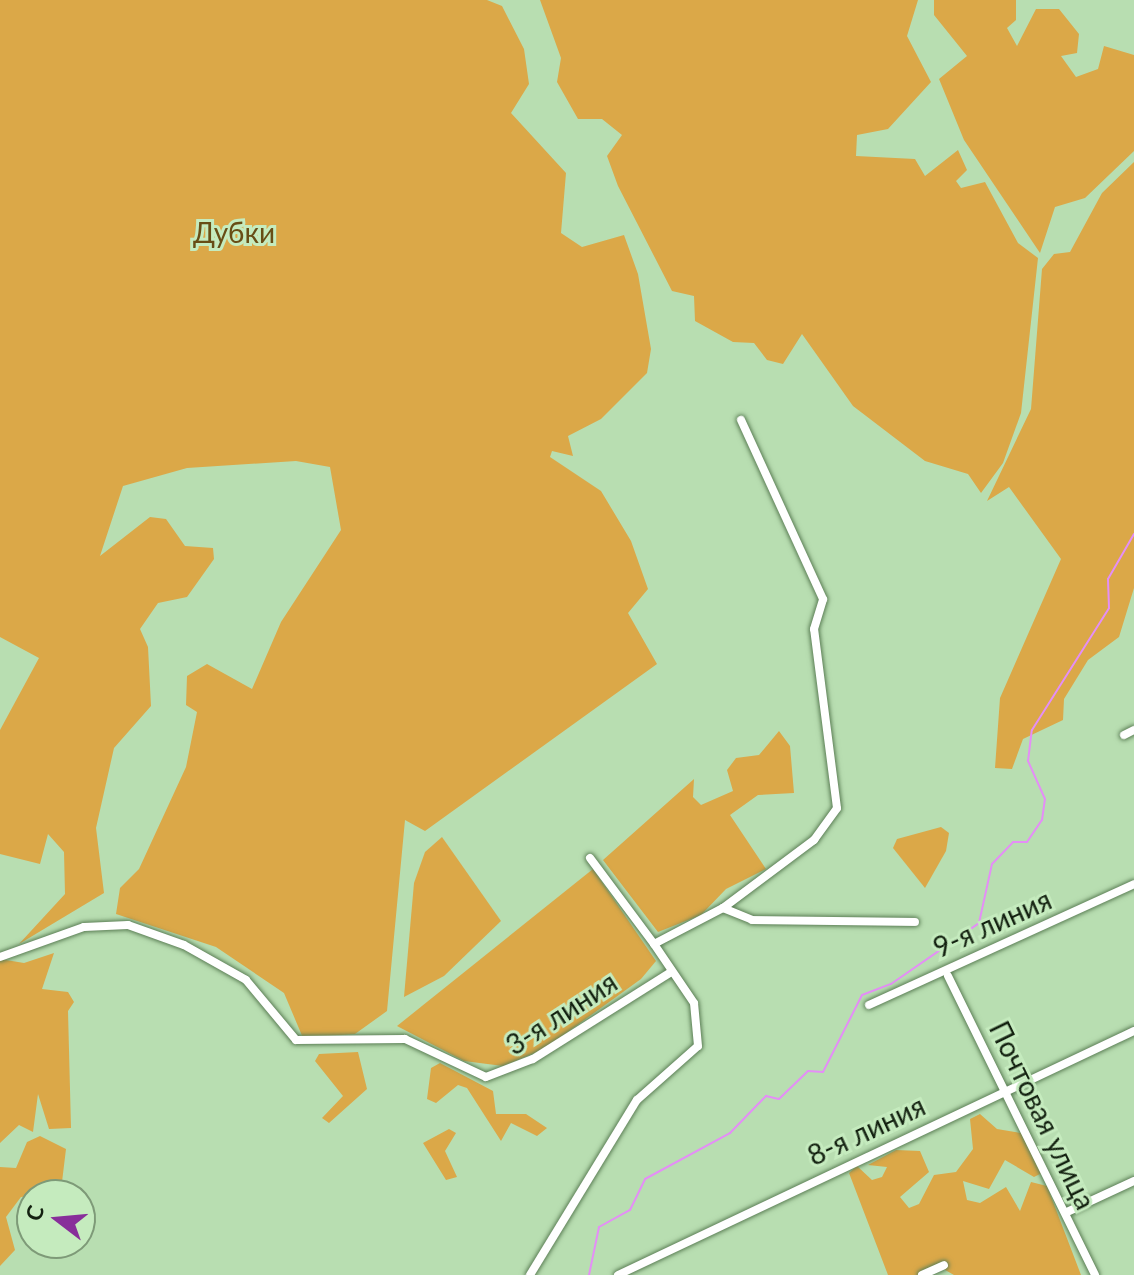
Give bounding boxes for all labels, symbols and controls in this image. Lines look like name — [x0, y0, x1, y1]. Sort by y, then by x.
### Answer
park label: Дубки — [193, 215, 275, 249]
street label: 9-я линия — [928, 882, 1056, 964]
street label: 3-я линия — [499, 965, 623, 1061]
street label: Почтовая улица — [983, 1015, 1103, 1215]
street label: 8-я линия — [802, 1088, 930, 1172]
north arrow — [16, 1179, 96, 1259]
text: С — [19, 1202, 49, 1224]

